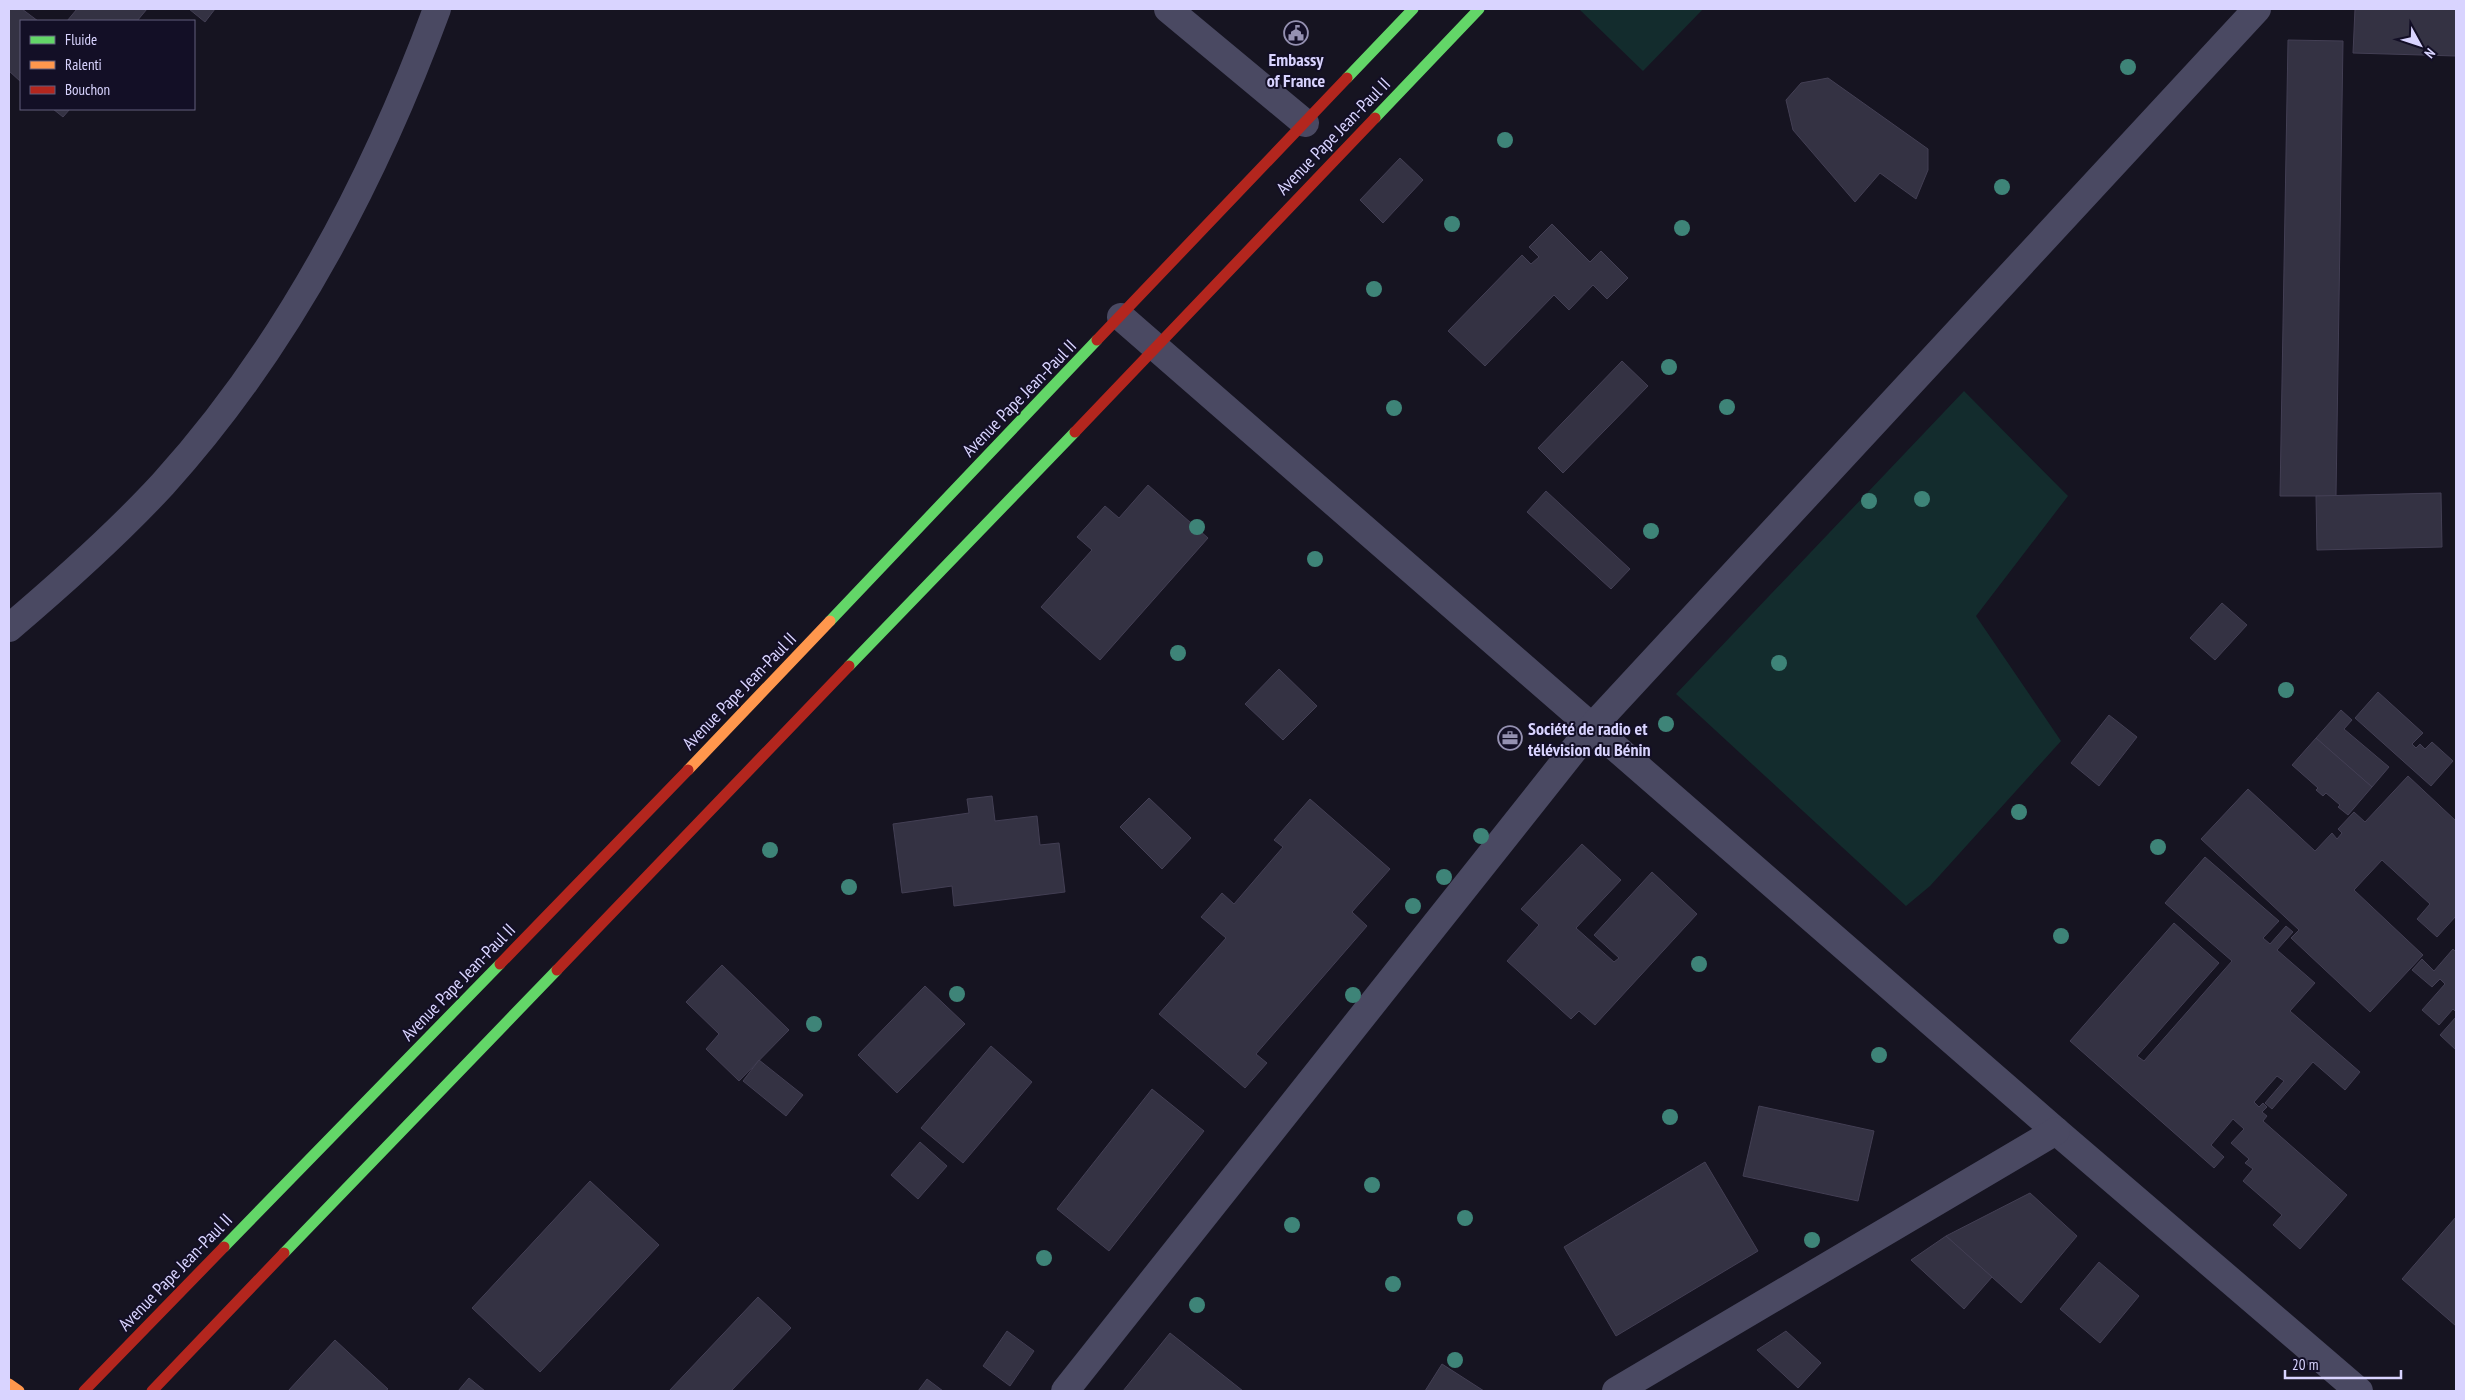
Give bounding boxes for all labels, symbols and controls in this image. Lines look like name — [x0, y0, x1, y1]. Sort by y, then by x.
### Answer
legend — [20, 20, 195, 110]
public building icon: Embassy of France — [1283, 20, 1309, 46]
north arrow — [2395, 20, 2445, 70]
text: Fluide — [65, 30, 97, 49]
text: N — [2421, 45, 2439, 62]
place label: Embassy of France — [1267, 48, 1326, 92]
text: Ralenti — [65, 55, 102, 74]
street label: Avenue Pape Jean-Paul II — [1271, 72, 1395, 200]
text: Bouchon — [65, 80, 110, 99]
street label: Avenue Pape Jean-Paul II — [957, 334, 1081, 462]
street label: Avenue Pape Jean-Paul II — [677, 627, 801, 755]
place label: Société de radio et télévision du Bénin — [1528, 717, 1651, 761]
office icon: Société de radio et télévision du Bénin — [1497, 725, 1523, 751]
street label: Avenue Pape Jean-Paul II — [396, 918, 520, 1046]
street label: Avenue Pape Jean-Paul II — [113, 1208, 237, 1336]
scale bar — [2285, 1348, 2401, 1380]
text: 20 m — [2292, 1355, 2318, 1374]

